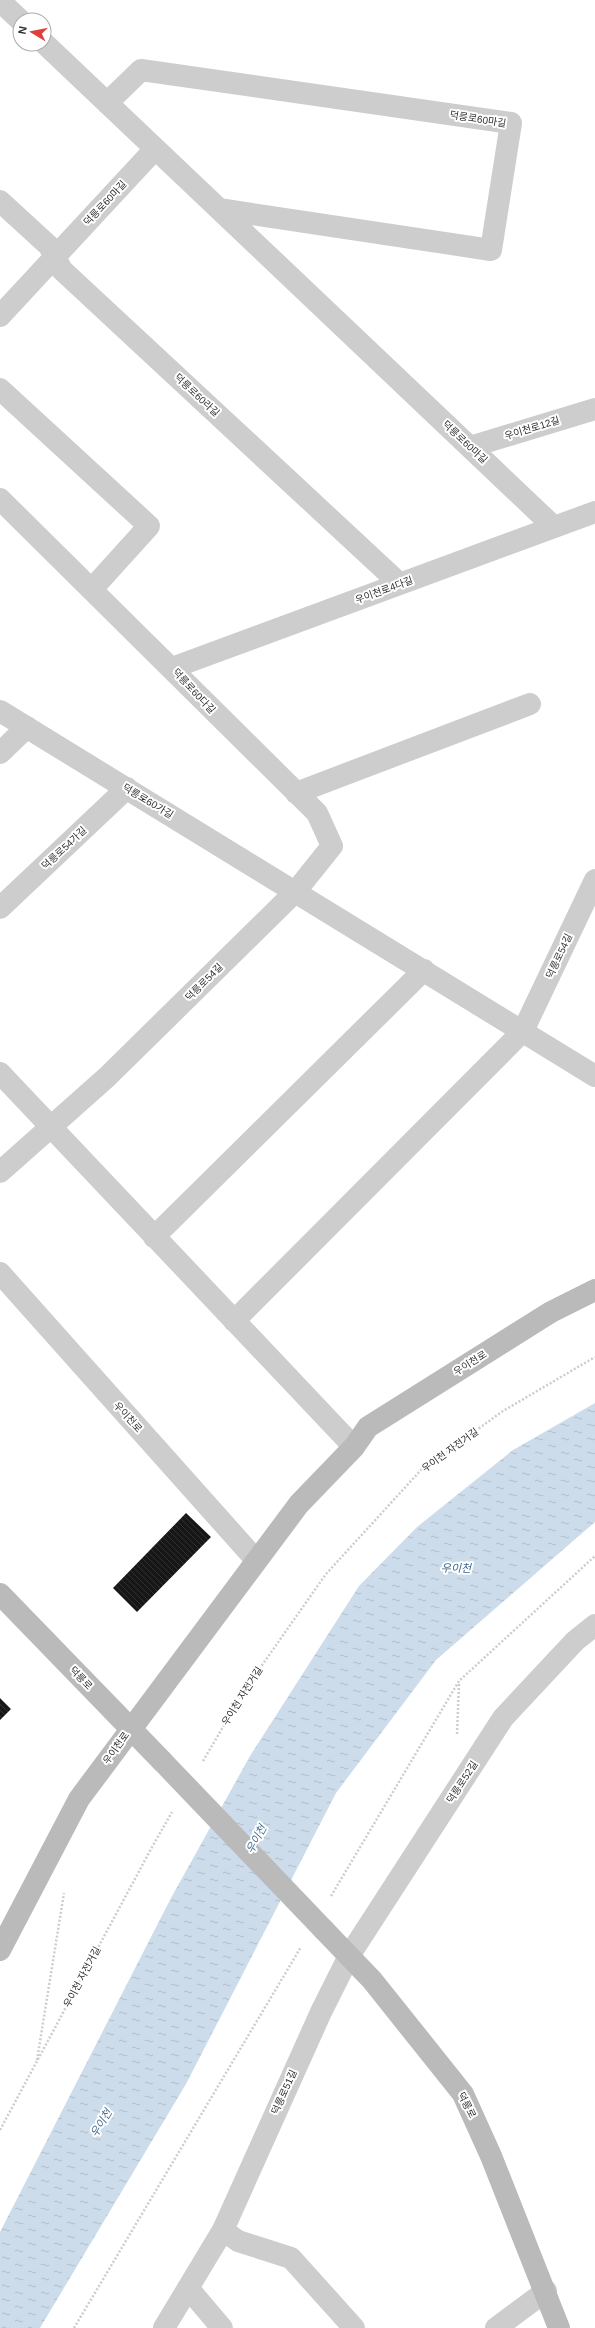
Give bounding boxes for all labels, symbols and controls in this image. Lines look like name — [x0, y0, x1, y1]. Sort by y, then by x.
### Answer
north arrow — [12, 12, 52, 52]
text: N — [16, 25, 29, 35]
street label: 덕릉로60마길 — [449, 109, 507, 129]
street label: 덕릉로60마길 — [81, 178, 129, 228]
street label: 덕릉로60라길 — [172, 371, 222, 419]
street label: 우이천로12길 — [503, 414, 561, 442]
street label: 덕릉로60마길 — [440, 418, 490, 466]
street label: 우이천로4다길 — [354, 574, 414, 606]
street label: 덕릉로60다길 — [170, 666, 218, 716]
street label: 덕릉로60가길 — [121, 782, 175, 820]
street label: 덕릉로54가길 — [39, 824, 89, 872]
street label: 덕릉로54길 — [544, 932, 574, 980]
street label: 덕릉로54길 — [183, 961, 225, 1003]
street label: 우이천로 — [451, 1349, 489, 1377]
street label: 우이천로 — [112, 1400, 144, 1434]
street label: 우이천 자전거길 — [420, 1426, 480, 1474]
water label: 우이천 — [441, 1562, 473, 1574]
street label: 덕릉로 — [67, 1664, 95, 1692]
street label: 우이천 자전거길 — [220, 1665, 264, 1727]
street label: 우이천로 — [101, 1730, 131, 1766]
street label: 덕릉로52길 — [444, 1759, 480, 1805]
water label: 우이천 — [244, 1821, 269, 1855]
street label: 우이천 자전거길 — [61, 1945, 103, 2009]
street label: 덕릉로51길 — [269, 2068, 299, 2116]
street label: 덕릉로 — [456, 2090, 478, 2120]
water label: 우이천 — [88, 2105, 115, 2139]

